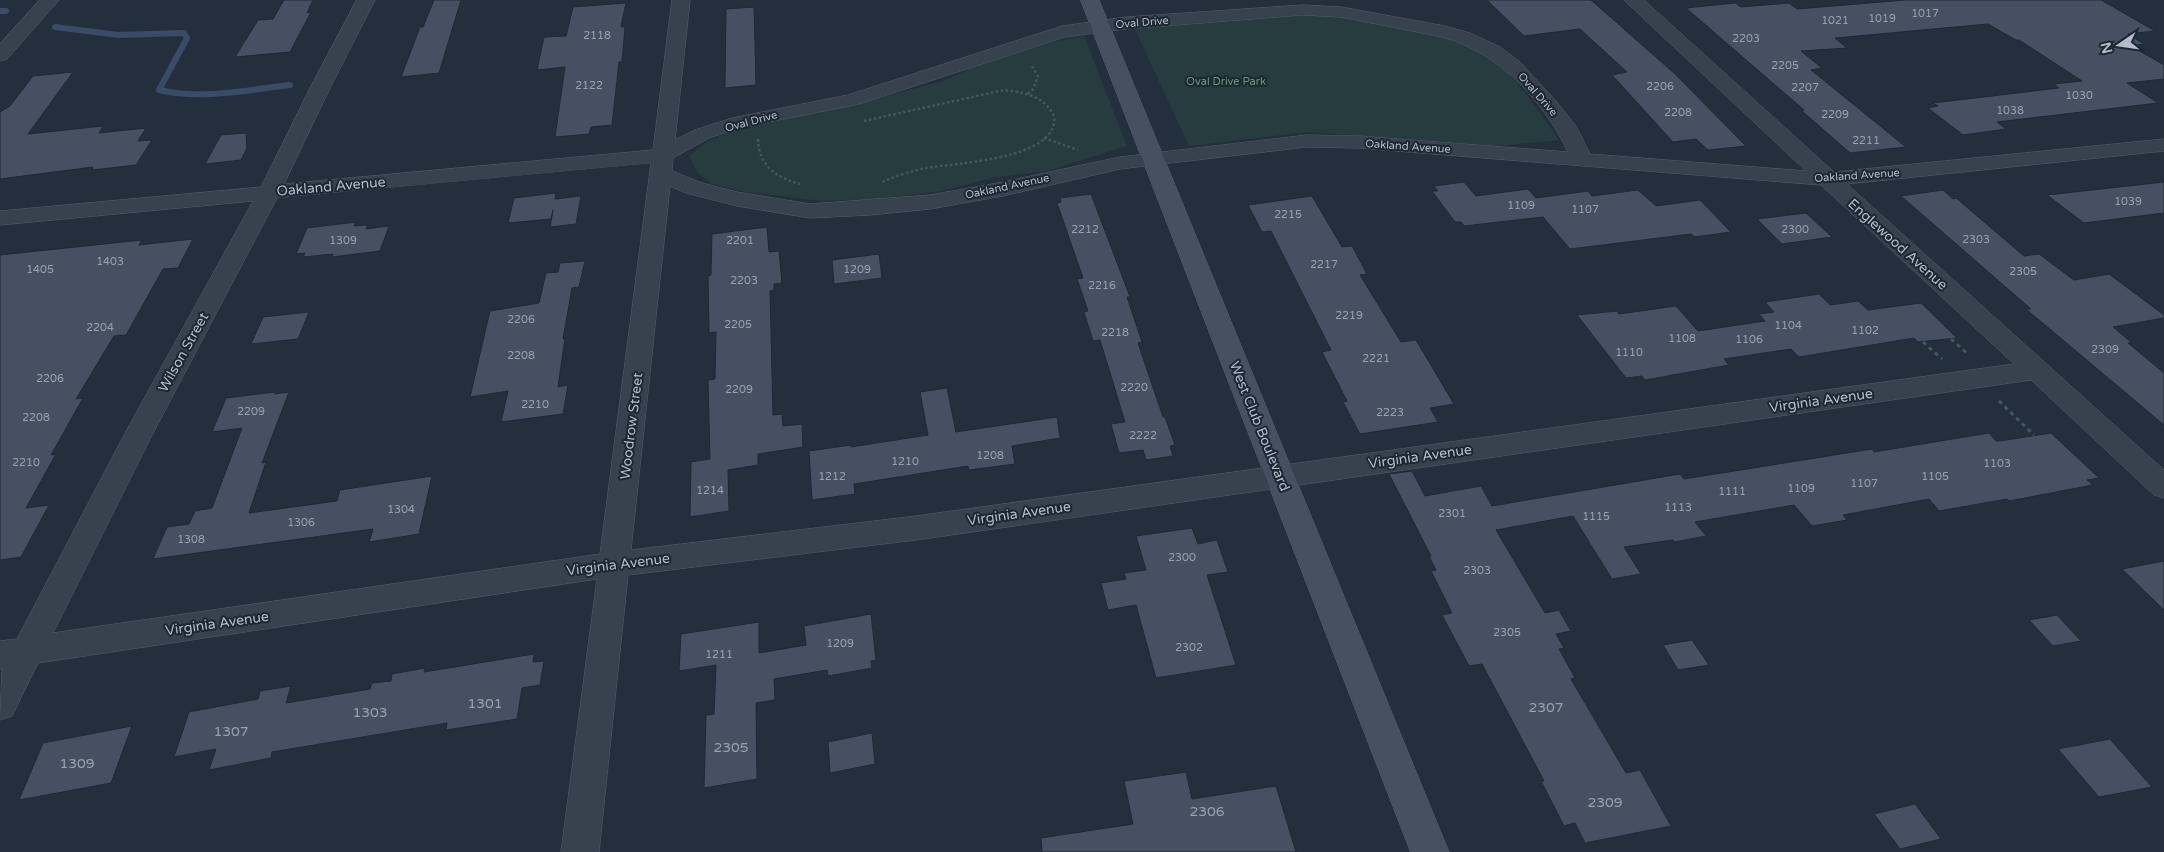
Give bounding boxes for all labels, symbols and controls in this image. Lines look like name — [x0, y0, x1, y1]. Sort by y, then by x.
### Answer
house number: 1017 — [1911, 7, 1939, 20]
house number: 1019 — [1868, 12, 1896, 25]
street label: Oval Drive — [1115, 14, 1169, 31]
house number: 1021 — [1821, 14, 1849, 27]
north arrow — [2094, 20, 2144, 70]
house number: 2118 — [583, 29, 611, 42]
house number: 2203 — [1732, 32, 1760, 45]
text: N — [2097, 40, 2116, 55]
house number: 2205 — [1771, 59, 1799, 72]
street label: Oval Drive — [1515, 70, 1560, 119]
park label: Oval Drive Park — [1186, 75, 1266, 88]
house number: 2122 — [575, 79, 603, 92]
house number: 2206 — [1646, 80, 1674, 93]
house number: 2207 — [1791, 81, 1819, 94]
house number: 1030 — [2065, 89, 2093, 102]
house number: 1038 — [1996, 104, 2024, 117]
house number: 2208 — [1664, 106, 1692, 119]
street label: Oval Drive — [724, 108, 779, 135]
house number: 2209 — [1821, 108, 1849, 121]
house number: 2211 — [1852, 134, 1880, 147]
street label: Oakland Avenue — [1365, 137, 1451, 156]
street label: Oakland Avenue — [1814, 166, 1900, 185]
street label: Oakland Avenue — [964, 171, 1050, 202]
street label: Oakland Avenue — [276, 173, 386, 200]
street label: Englewood Avenue — [1844, 195, 1951, 294]
house number: 1039 — [2114, 195, 2142, 208]
house number: 1109 — [1507, 199, 1535, 212]
house number: 1107 — [1571, 203, 1599, 216]
house number: 2215 — [1274, 208, 1302, 221]
house number: 2212 — [1071, 223, 1099, 236]
house number: 2300 — [1781, 223, 1809, 236]
house number: 2303 — [1962, 233, 1990, 246]
house number: 1309 — [329, 234, 357, 247]
house number: 2201 — [726, 234, 754, 247]
house number: 1403 — [96, 255, 124, 268]
house number: 2217 — [1310, 258, 1338, 271]
house number: 1405 — [26, 263, 54, 276]
house number: 1209 — [843, 263, 871, 276]
house number: 2305 — [2009, 265, 2037, 278]
house number: 2203 — [730, 274, 758, 287]
house number: 2216 — [1088, 279, 1116, 292]
street label: Wilson Street — [155, 309, 213, 395]
house number: 2219 — [1335, 309, 1363, 322]
house number: 2206 — [507, 313, 535, 326]
house number: 2205 — [724, 318, 752, 331]
house number: 1104 — [1774, 319, 1802, 332]
house number: 2204 — [86, 321, 114, 334]
house number: 1102 — [1851, 324, 1879, 337]
house number: 2218 — [1101, 326, 1129, 339]
house number: 1108 — [1668, 332, 1696, 345]
house number: 1106 — [1735, 333, 1763, 346]
house number: 2309 — [2091, 343, 2119, 356]
house number: 1110 — [1615, 346, 1643, 359]
house number: 2208 — [507, 349, 535, 362]
house number: 2221 — [1362, 352, 1390, 365]
street label: West Club Boulevard — [1226, 359, 1293, 494]
street label: Woodrow Street — [616, 371, 647, 481]
house number: 2206 — [36, 372, 64, 385]
house number: 2220 — [1120, 381, 1148, 394]
house number: 2209 — [725, 383, 753, 396]
street label: Virginia Avenue — [1768, 385, 1874, 416]
house number: 2210 — [521, 398, 549, 411]
house number: 2209 — [237, 405, 265, 418]
house number: 2223 — [1376, 406, 1404, 419]
house number: 2208 — [22, 411, 50, 424]
house number: 2222 — [1129, 429, 1157, 442]
street label: Virginia Avenue — [1367, 441, 1473, 472]
house number: 1208 — [976, 449, 1004, 462]
house number: 1210 — [891, 455, 919, 468]
house number: 2210 — [12, 456, 40, 469]
house number: 1103 — [1983, 457, 2011, 470]
house number: 1212 — [818, 470, 846, 483]
house number: 1105 — [1921, 470, 1949, 483]
house number: 1107 — [1850, 477, 1878, 490]
house number: 1109 — [1787, 482, 1815, 495]
house number: 1214 — [696, 484, 724, 497]
house number: 1111 — [1718, 485, 1746, 498]
street label: Virginia Avenue — [966, 498, 1072, 529]
house number: 1113 — [1664, 501, 1692, 514]
house number: 1304 — [387, 503, 415, 516]
house number: 2301 — [1438, 507, 1466, 520]
house number: 1115 — [1582, 510, 1610, 523]
house number: 1306 — [287, 516, 315, 529]
house number: 1308 — [177, 533, 205, 546]
street label: Virginia Avenue — [565, 550, 671, 579]
house number: 2300 — [1168, 551, 1196, 564]
house number: 2303 — [1463, 564, 1491, 577]
street label: Virginia Avenue — [164, 608, 270, 639]
house number: 2305 — [1493, 626, 1521, 639]
house number: 1209 — [826, 637, 854, 650]
house number: 2302 — [1175, 641, 1203, 654]
house number: 1211 — [705, 648, 733, 661]
house number: 1301 — [467, 695, 503, 712]
house number: 2307 — [1528, 699, 1564, 716]
house number: 1303 — [352, 704, 388, 721]
house number: 1307 — [213, 723, 249, 740]
house number: 2305 — [713, 739, 749, 756]
house number: 1309 — [59, 755, 95, 772]
house number: 2309 — [1587, 794, 1623, 811]
house number: 2306 — [1189, 803, 1225, 820]

